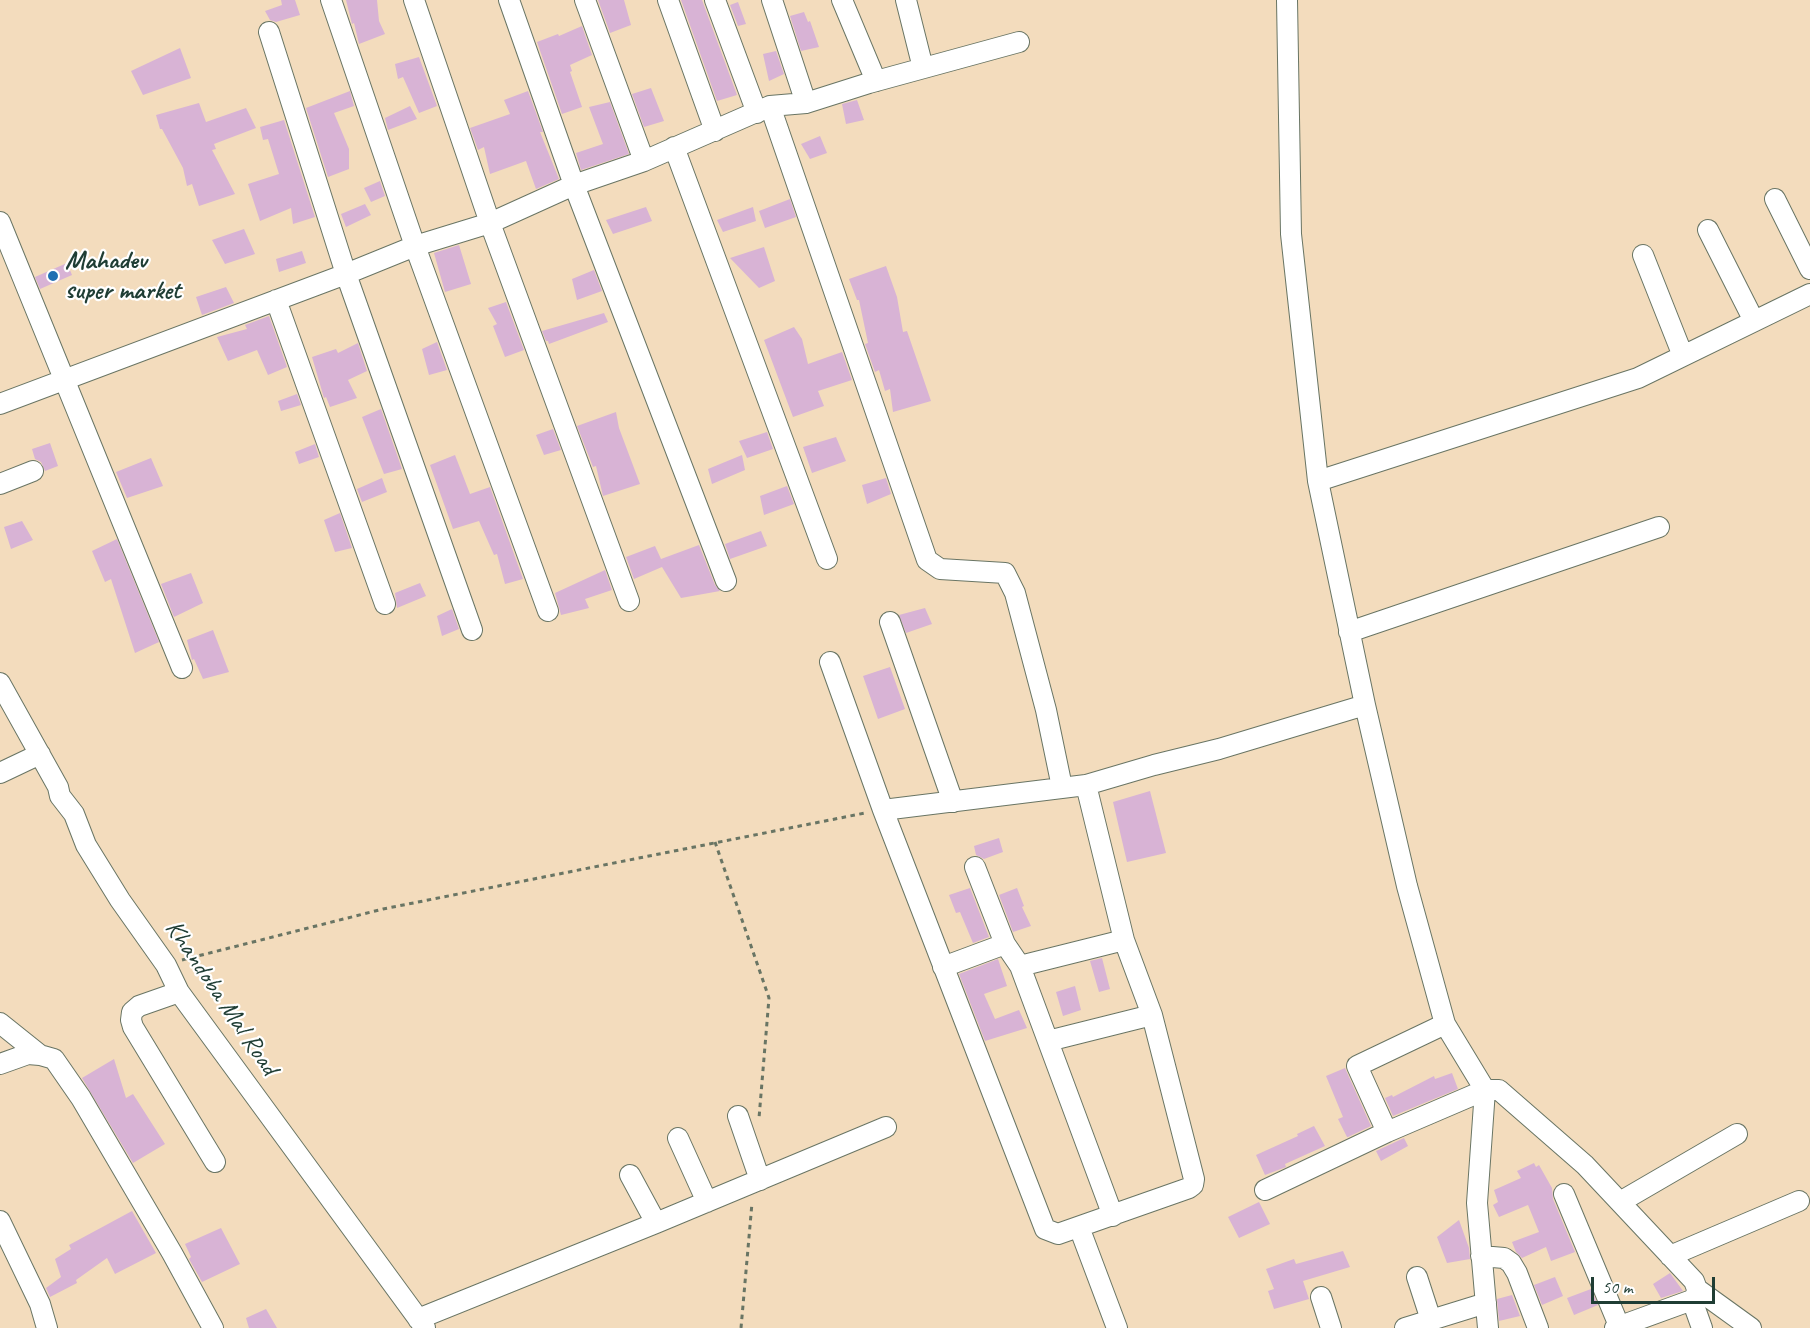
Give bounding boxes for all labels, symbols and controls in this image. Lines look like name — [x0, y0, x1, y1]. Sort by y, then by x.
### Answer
place label: Mahadev super market — [65, 245, 181, 306]
marker: Mahadev super market — [46, 269, 60, 283]
street label: Khandoba Mal Road — [158, 915, 284, 1081]
scale bar — [1594, 1265, 1718, 1303]
text: 50 m — [1602, 1276, 1633, 1298]

